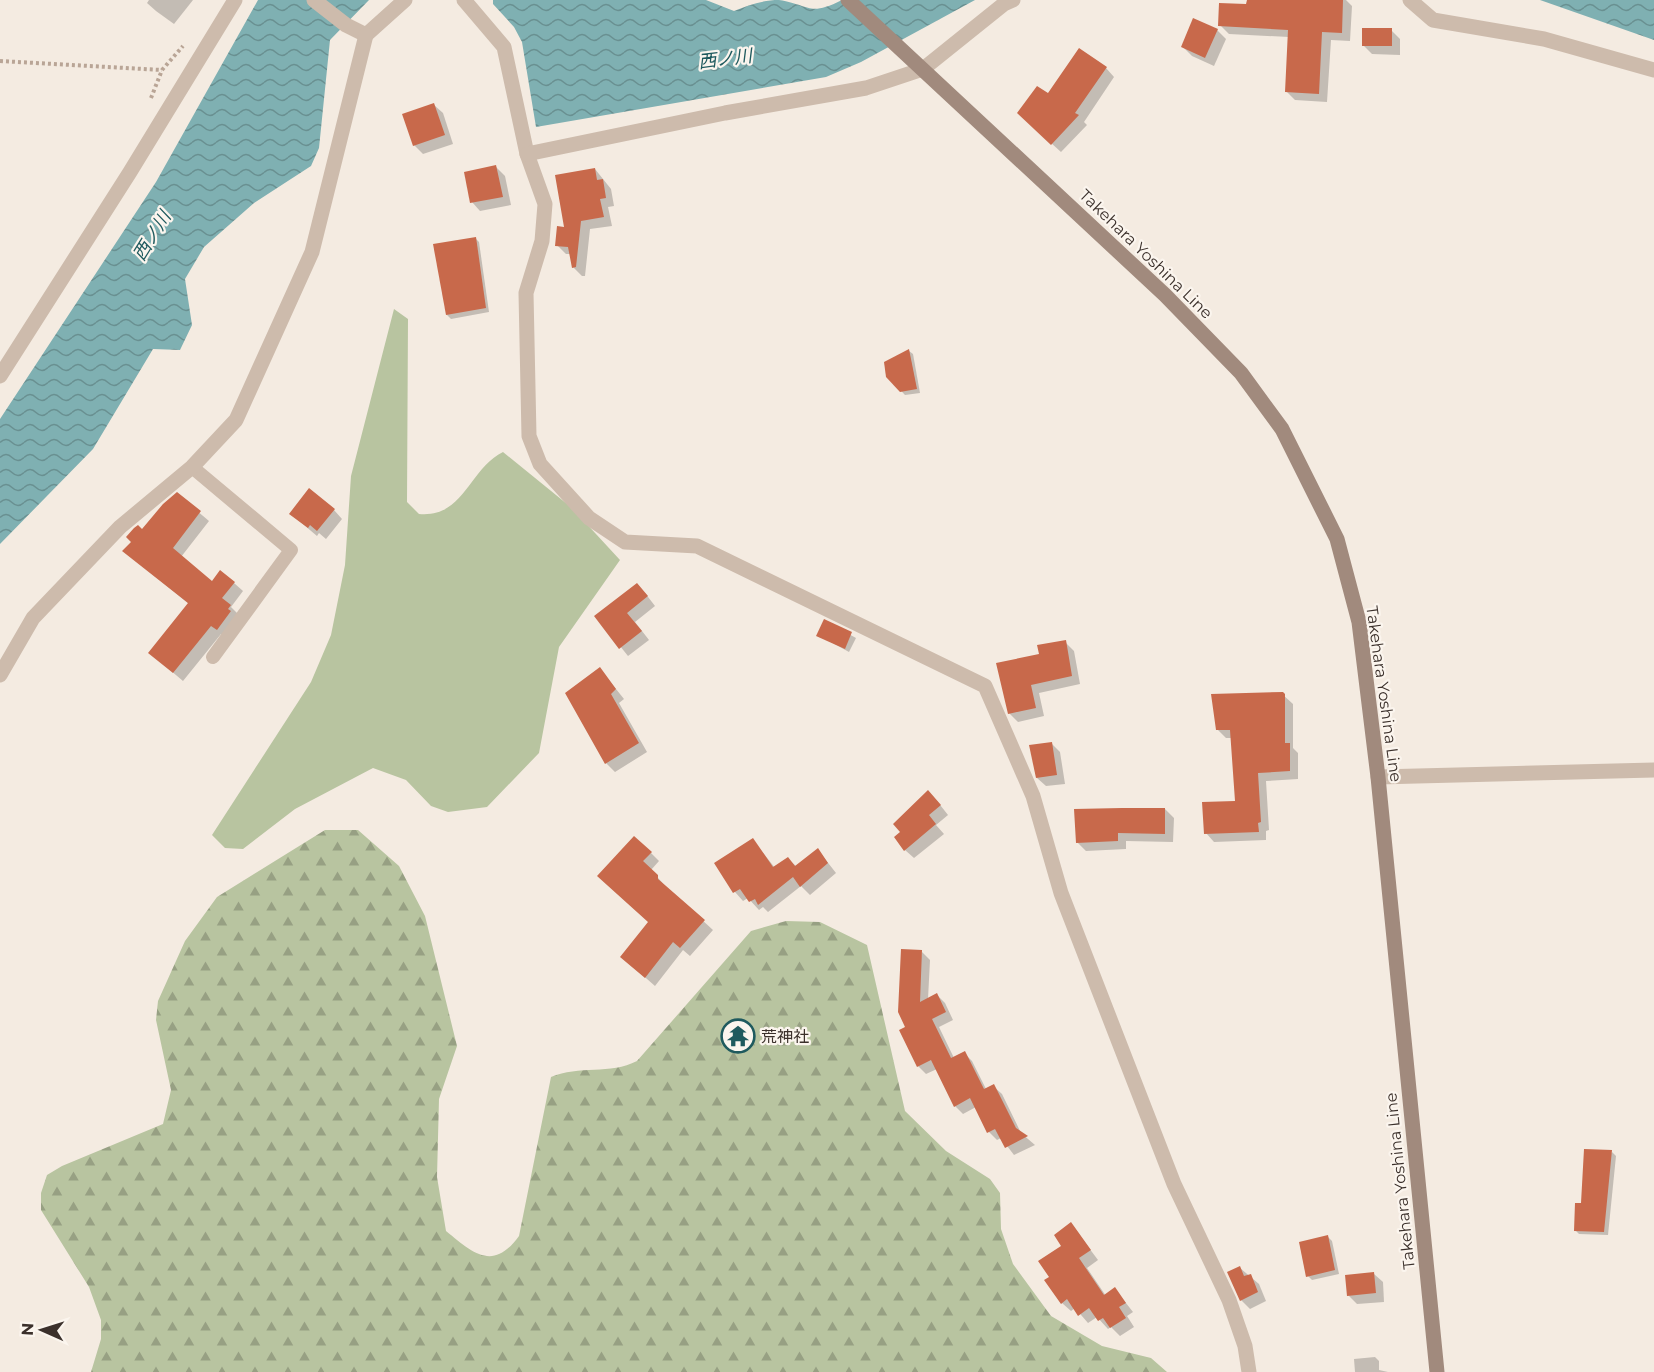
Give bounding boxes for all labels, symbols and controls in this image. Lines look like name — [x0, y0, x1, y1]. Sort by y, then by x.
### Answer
water label: 西ノ川 — [697, 45, 755, 73]
street label: Takehara Yoshina Line — [1076, 186, 1216, 322]
water label: 西ノ川 — [128, 206, 177, 265]
street label: Takehara Yoshina Line — [1362, 605, 1406, 783]
temple icon: 荒神社 — [720, 1018, 756, 1054]
place label: 荒神社 — [761, 1027, 809, 1046]
street label: Takehara Yoshina Line — [1381, 1092, 1419, 1270]
north arrow — [12, 1300, 72, 1360]
text: N — [18, 1322, 37, 1336]

